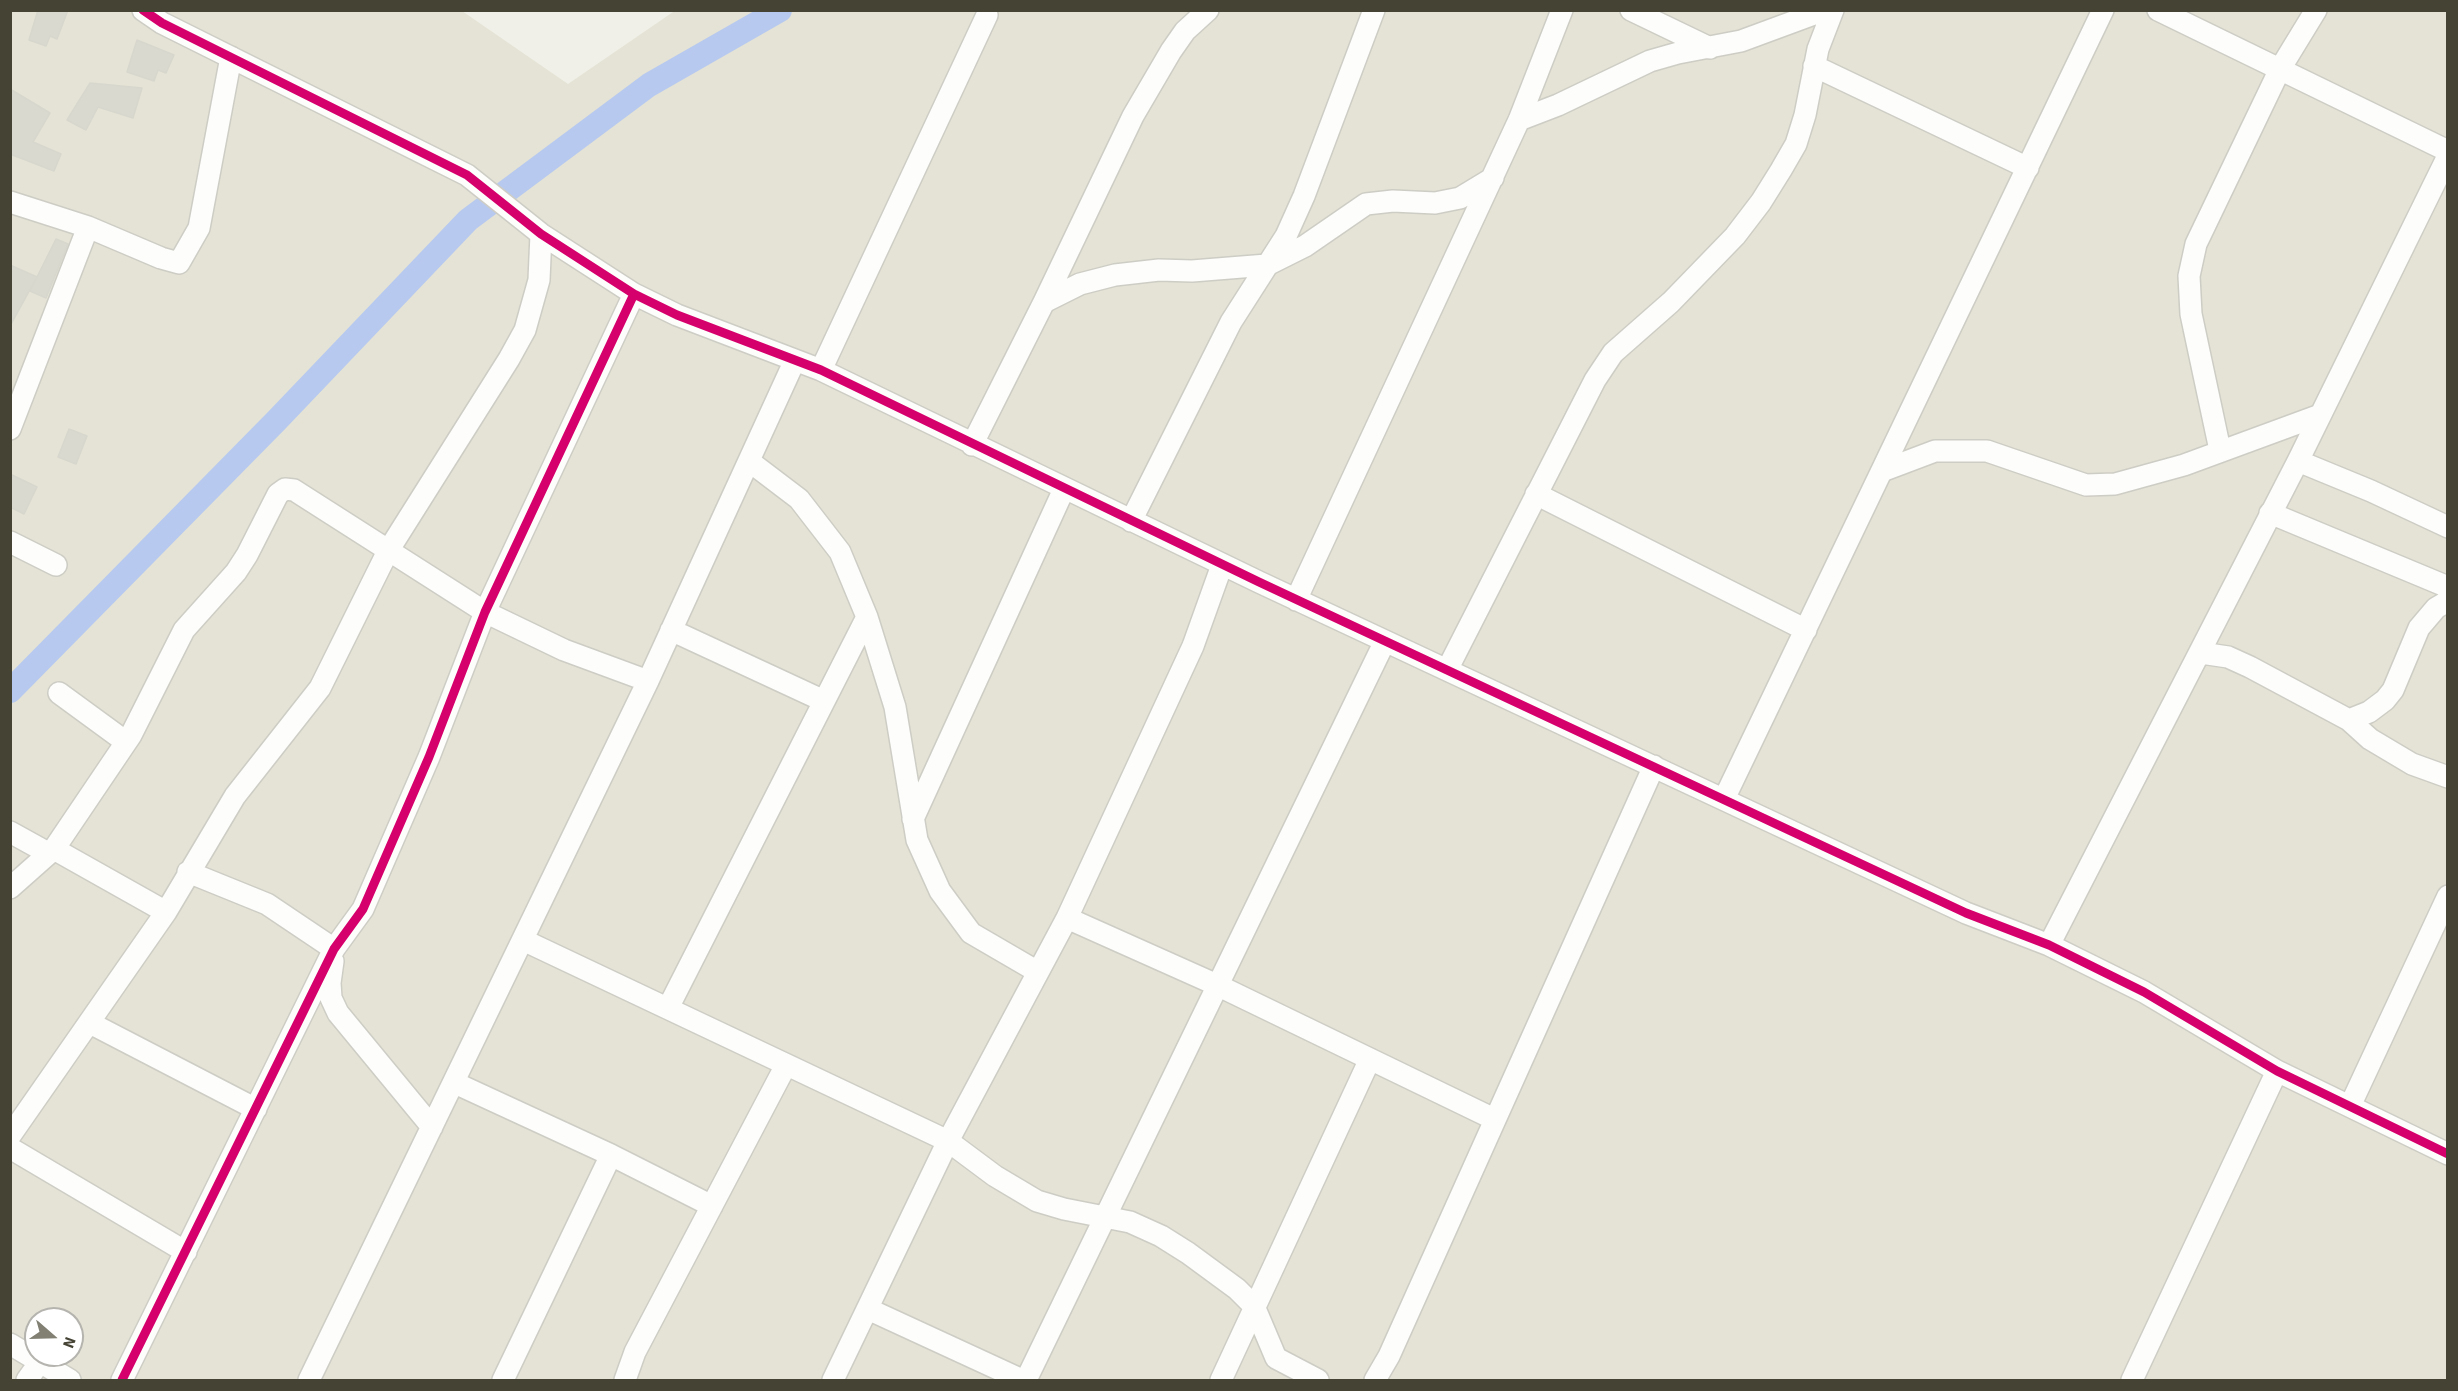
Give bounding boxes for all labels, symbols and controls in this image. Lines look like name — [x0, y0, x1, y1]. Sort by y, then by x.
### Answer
north arrow — [24, 1307, 84, 1367]
text: N — [57, 1334, 81, 1351]

